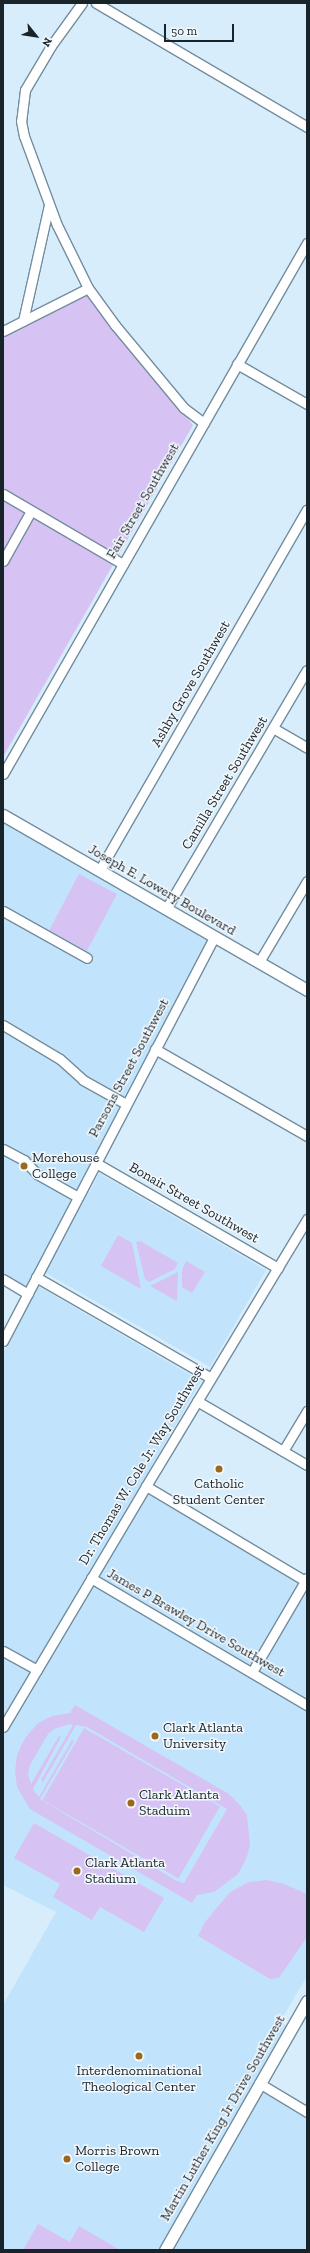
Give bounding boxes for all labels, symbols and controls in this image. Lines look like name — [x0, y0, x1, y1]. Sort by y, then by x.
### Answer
north arrow — [16, 16, 56, 56]
scale bar — [166, 16, 236, 42]
text: 50 m — [171, 24, 197, 38]
text: N — [39, 35, 55, 49]
street label: Fair Street Southwest — [103, 440, 183, 562]
street label: Ashby Grove Southwest — [148, 618, 234, 750]
street label: Camilla Street Southwest — [178, 713, 272, 853]
street label: Joseph E. Lowery Boulevard — [85, 841, 239, 939]
street label: Parsons Street Southwest — [85, 996, 173, 1140]
place label: Morehouse College — [32, 1150, 99, 1182]
street label: Bonair Street Southwest — [126, 1159, 262, 1247]
marker: Morehouse College — [19, 1161, 29, 1171]
street label: Dr. Thomas W. Cole Jr. Way Southwest — [75, 1361, 209, 1569]
marker: Catholic Student Center — [214, 1464, 224, 1474]
place label: Catholic Student Center — [173, 1476, 265, 1508]
street label: James P Brawley Drive Southwest — [104, 1565, 288, 1681]
place label: Clark Atlanta University — [163, 1720, 243, 1752]
marker: Clark Atlanta University — [150, 1731, 160, 1741]
place label: Clark Atlanta Staduim — [139, 1787, 219, 1820]
marker: Clark Atlanta Staduim — [126, 1798, 136, 1808]
place label: Clark Atlanta Stadium — [85, 1855, 165, 1888]
marker: Clark Atlanta Stadium — [72, 1866, 82, 1876]
street label: Martin Luther King Jr Drive Southwest — [157, 2012, 289, 2224]
marker: Interdenominational Theological Center — [134, 2051, 144, 2061]
place label: Interdenominational Theological Center — [76, 2063, 202, 2096]
place label: Morris Brown College — [75, 2143, 159, 2176]
marker: Morris Brown College — [62, 2154, 72, 2164]

